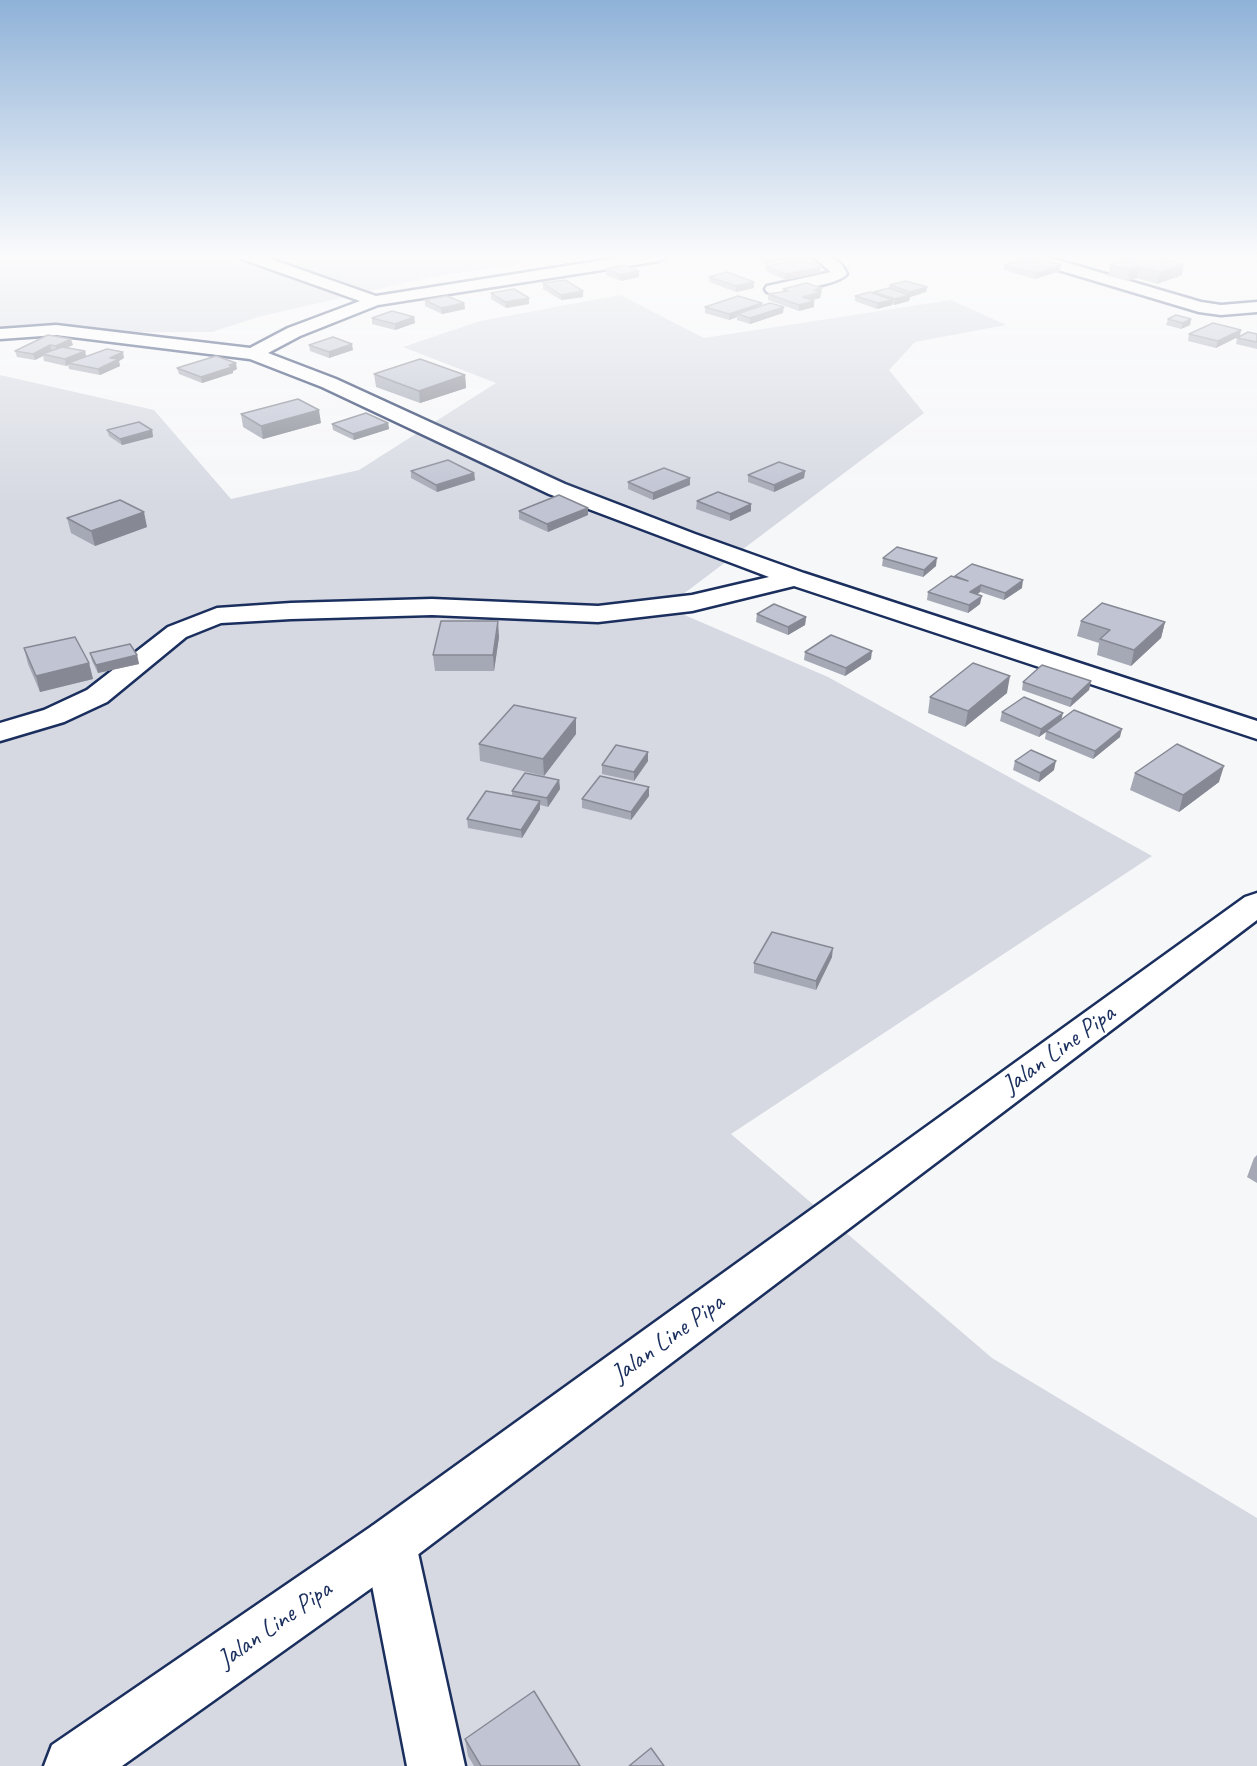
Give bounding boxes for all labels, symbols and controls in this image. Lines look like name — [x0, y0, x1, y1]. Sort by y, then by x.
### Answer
street label: Jalan Line Pipa — [996, 999, 1122, 1101]
street label: Jalan Line Pipa — [605, 1288, 731, 1390]
street label: Jalan Line Pipa — [212, 1574, 338, 1676]

